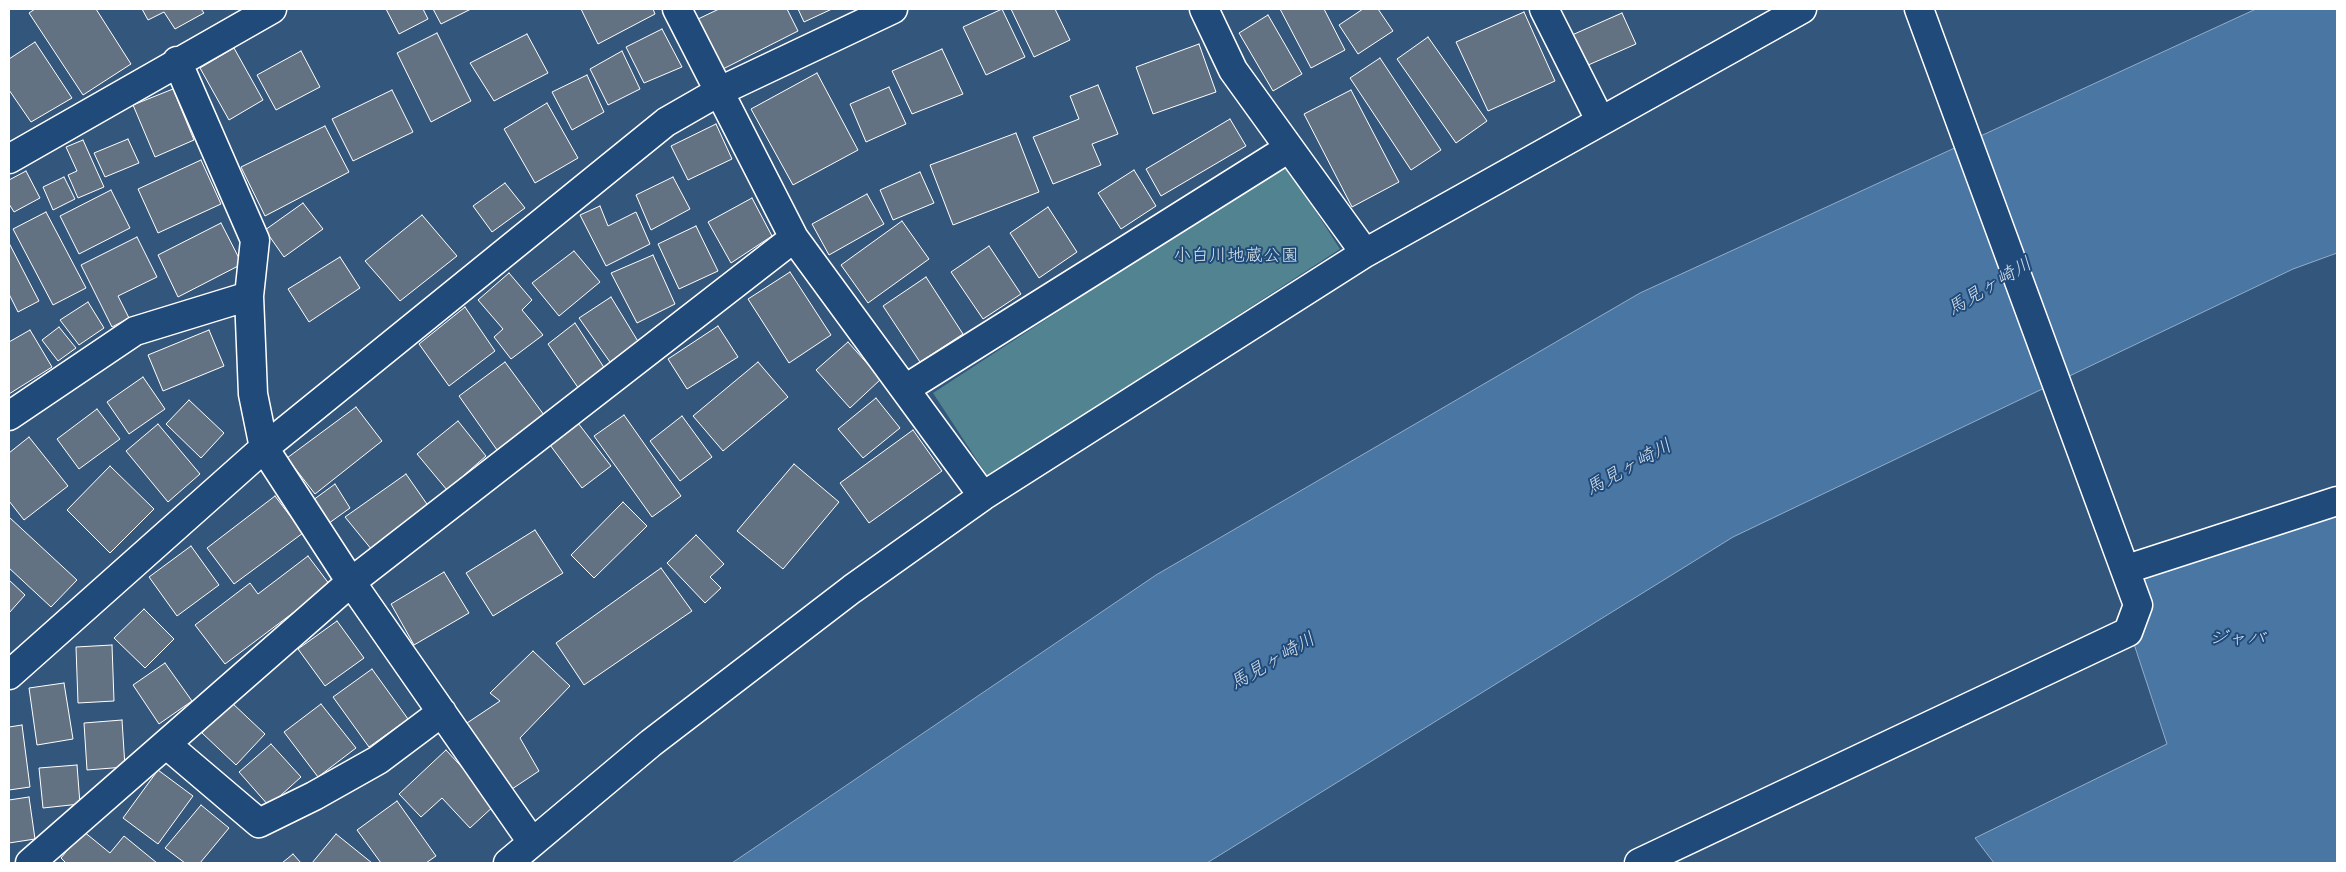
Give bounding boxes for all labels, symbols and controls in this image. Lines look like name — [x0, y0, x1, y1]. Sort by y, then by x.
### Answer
park label: 小白川地蔵公園 — [1173, 245, 1299, 267]
water label: 馬見ヶ崎川 — [1943, 253, 2037, 321]
water label: 馬見ヶ崎川 — [1582, 435, 1676, 501]
water label: 馬見ヶ崎川 — [1226, 628, 1320, 696]
water label: ジャバ — [2209, 628, 2265, 650]

